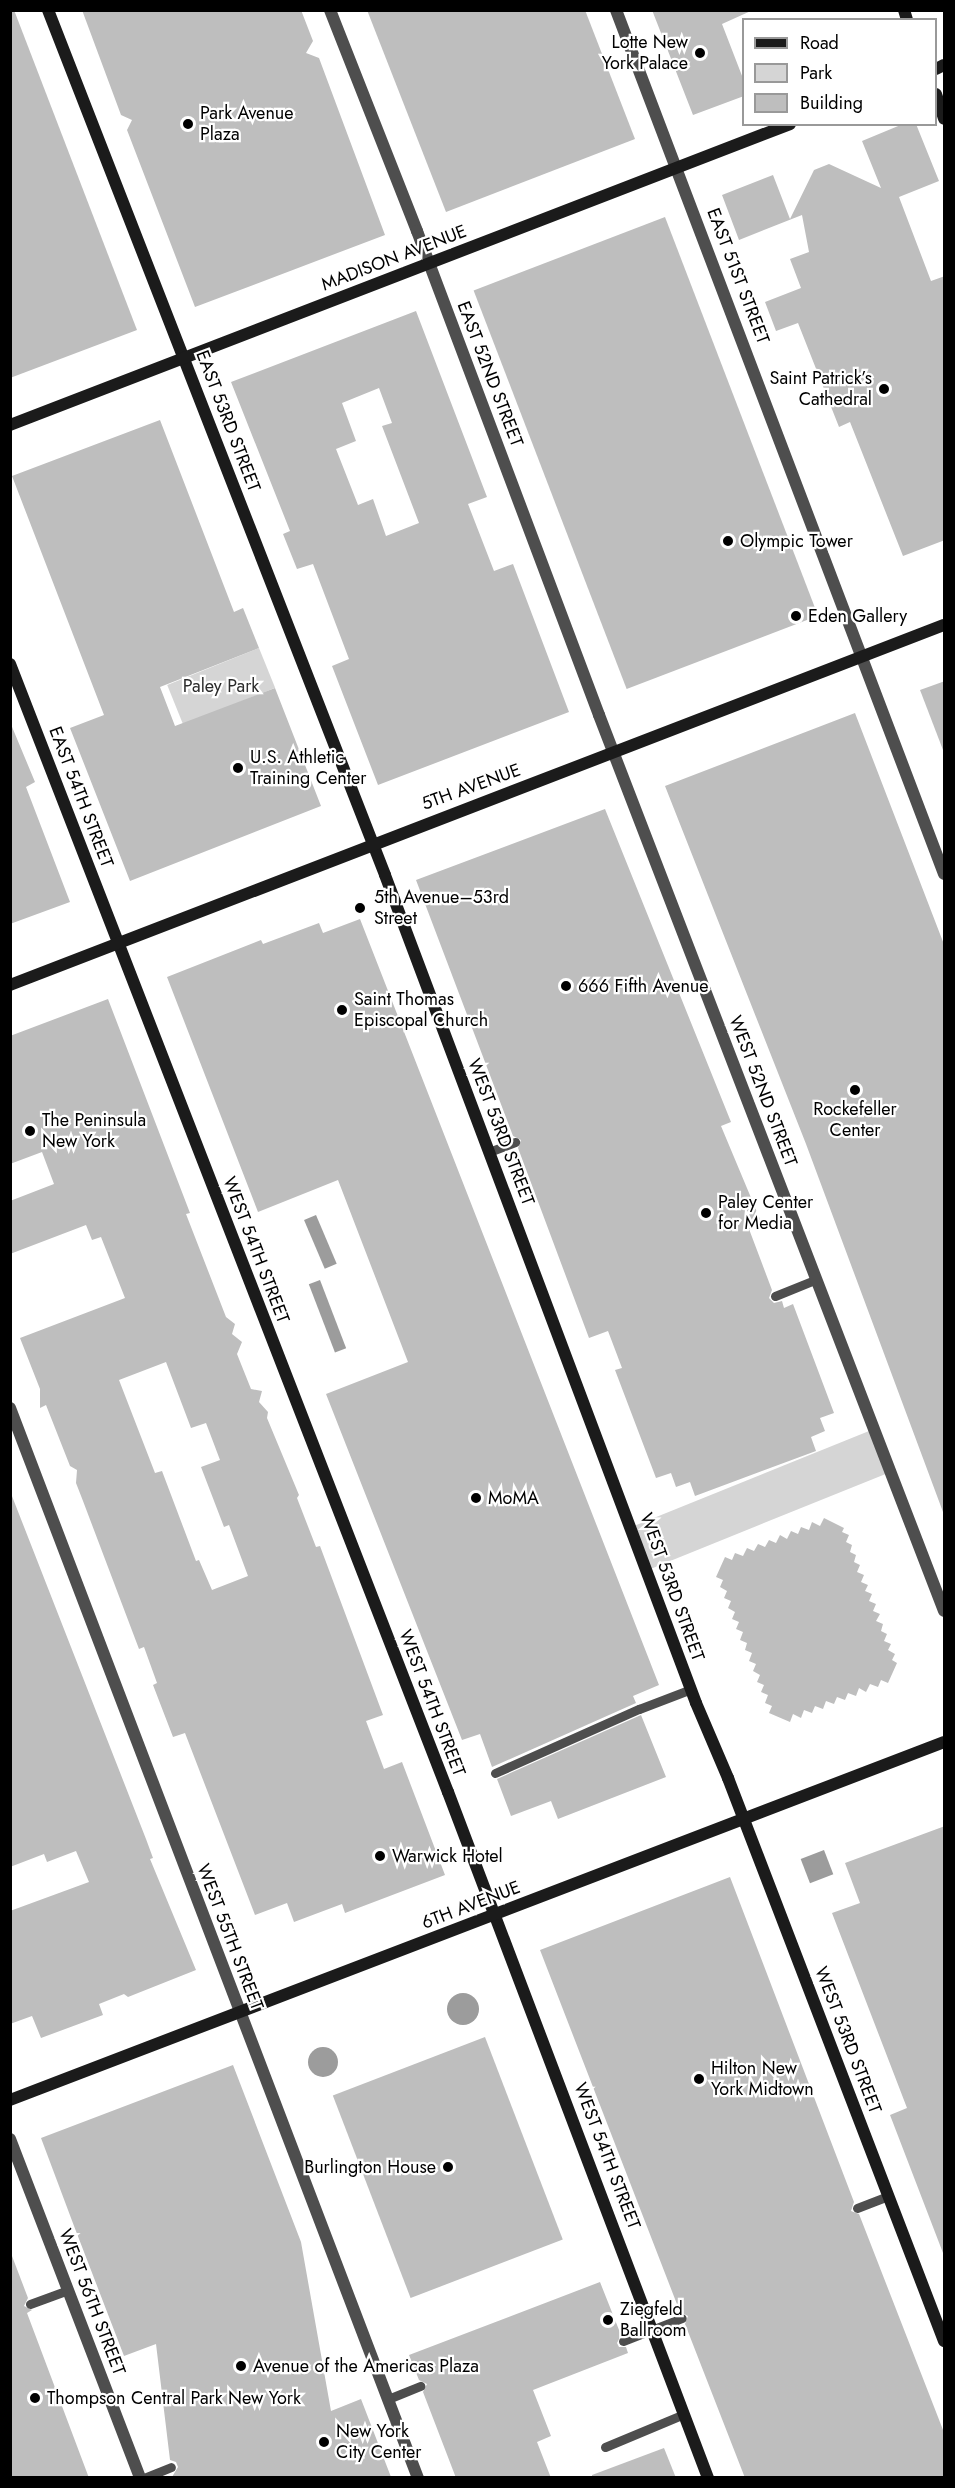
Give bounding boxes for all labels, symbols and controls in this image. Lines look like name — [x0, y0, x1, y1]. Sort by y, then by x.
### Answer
legend — [742, 18, 937, 126]
text: Road — [800, 30, 839, 56]
place label: Lotte New York Palace — [602, 32, 688, 74]
marker: Lotte New York Palace — [693, 46, 707, 60]
text: Park — [800, 60, 832, 86]
text: Building — [800, 90, 863, 116]
place label: Park Avenue Plaza — [200, 103, 294, 146]
marker: Park Avenue Plaza — [181, 117, 195, 131]
street label: EAST 51ST STREET — [702, 205, 774, 347]
street label: MADISON AVENUE — [318, 220, 470, 296]
street label: EAST 52ND STREET — [452, 298, 528, 450]
street label: EAST 53RD STREET — [191, 347, 265, 495]
place label: Saint Patrick’s Cathedral — [770, 368, 872, 410]
marker: Saint Patrick’s Cathedral — [877, 382, 891, 396]
place label: Olympic Tower — [740, 530, 853, 552]
marker: Olympic Tower — [721, 534, 735, 548]
place label: Eden Gallery — [808, 605, 907, 627]
marker: Eden Gallery — [789, 609, 803, 623]
park label: Paley Park — [183, 675, 259, 697]
street label: EAST 54TH STREET — [44, 723, 118, 871]
place label: U.S. Athletic Training Center — [250, 747, 366, 789]
street label: 5TH AVENUE — [419, 759, 523, 815]
marker: U.S. Athletic Training Center — [231, 761, 245, 775]
place label: 5th Avenue–53rd Street — [374, 887, 509, 930]
marker: 5th Avenue–53rd Street — [351, 899, 369, 917]
place label: 666 Fifth Avenue — [578, 975, 709, 997]
marker: 666 Fifth Avenue — [559, 979, 573, 993]
place label: Saint Thomas Episcopal Church — [354, 989, 488, 1032]
marker: Saint Thomas Episcopal Church — [335, 1003, 349, 1017]
street label: WEST 52ND STREET — [724, 1013, 802, 1169]
street label: WEST 53RD STREET — [463, 1056, 539, 1208]
marker: Rockefeller Center — [848, 1083, 862, 1097]
place label: Rockefeller Center — [813, 1099, 897, 1142]
place label: The Peninsula New York — [42, 1110, 146, 1152]
marker: The Peninsula New York — [23, 1124, 37, 1138]
street label: WEST 54TH STREET — [218, 1174, 294, 1326]
place label: Paley Center for Media — [718, 1192, 813, 1234]
marker: Paley Center for Media — [699, 1206, 713, 1220]
place label: MoMA — [488, 1487, 539, 1509]
marker: MoMA — [469, 1491, 483, 1505]
street label: WEST 53RD STREET — [635, 1510, 709, 1664]
street label: WEST 54TH STREET — [394, 1627, 470, 1779]
place label: Warwick Hotel — [392, 1845, 503, 1867]
marker: Warwick Hotel — [373, 1849, 387, 1863]
street label: WEST 55TH STREET — [192, 1861, 268, 2013]
street label: 6TH AVENUE — [419, 1876, 523, 1934]
street label: WEST 53RD STREET — [810, 1964, 886, 2116]
place label: Hilton New York Midtown — [711, 2058, 814, 2100]
marker: Hilton New York Midtown — [692, 2072, 706, 2086]
street label: WEST 54TH STREET — [569, 2080, 645, 2232]
place label: Burlington House — [304, 2156, 436, 2178]
marker: Burlington House — [441, 2160, 455, 2174]
street label: WEST 56TH STREET — [54, 2226, 130, 2378]
place label: Ziegfeld Ballroom — [620, 2299, 687, 2342]
marker: Ziegfeld Ballroom — [601, 2313, 615, 2327]
place label: Avenue of the Americas Plaza — [253, 2355, 479, 2377]
marker: Avenue of the Americas Plaza — [234, 2359, 248, 2373]
place label: Thompson Central Park New York — [47, 2387, 301, 2409]
marker: Thompson Central Park New York — [28, 2391, 42, 2405]
place label: New York City Center — [336, 2421, 421, 2464]
marker: New York City Center — [317, 2435, 331, 2449]

